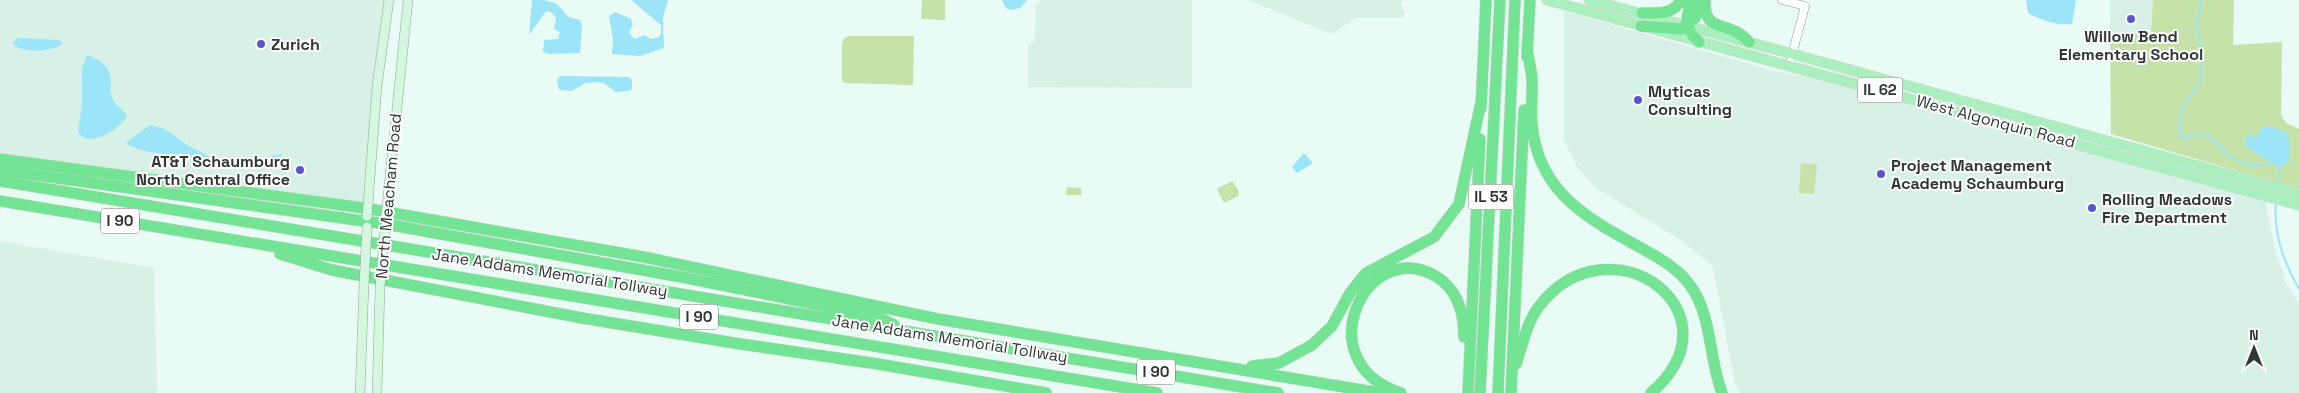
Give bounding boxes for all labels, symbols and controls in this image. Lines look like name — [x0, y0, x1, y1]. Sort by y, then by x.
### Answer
marker: Willow Bend Elementary School — [2125, 13, 2137, 25]
place label: Willow Bend Elementary School — [2059, 26, 2203, 65]
place label: Zurich — [271, 34, 320, 55]
marker: Zurich — [255, 38, 267, 50]
road number: IL 62 — [1858, 78, 1902, 102]
place label: Myticas Consulting — [1648, 81, 1732, 120]
street label: West Algonquin Road — [1914, 90, 2078, 153]
marker: Myticas Consulting — [1632, 94, 1644, 106]
street label: North Meacham Road — [371, 113, 406, 280]
place label: AT&T Schaumburg North Central Office — [136, 151, 290, 190]
place label: Project Management Academy Schaumburg — [1891, 155, 2064, 194]
marker: AT&T Schaumburg North Central Office — [294, 164, 306, 176]
marker: Project Management Academy Schaumburg — [1875, 168, 1887, 180]
road number: IL 53 — [1468, 184, 1514, 210]
place label: Rolling Meadows Fire Department — [2102, 189, 2232, 228]
marker: Rolling Meadows Fire Department — [2086, 202, 2098, 214]
road number: I 90 — [101, 208, 139, 234]
street label: Jane Addams Memorial Tollway — [431, 243, 669, 302]
road number: I 90 — [680, 304, 718, 330]
street label: Jane Addams Memorial Tollway — [831, 309, 1069, 368]
north arrow — [2229, 323, 2279, 373]
text: N — [2249, 326, 2259, 344]
road number: I 90 — [1137, 360, 1175, 384]

